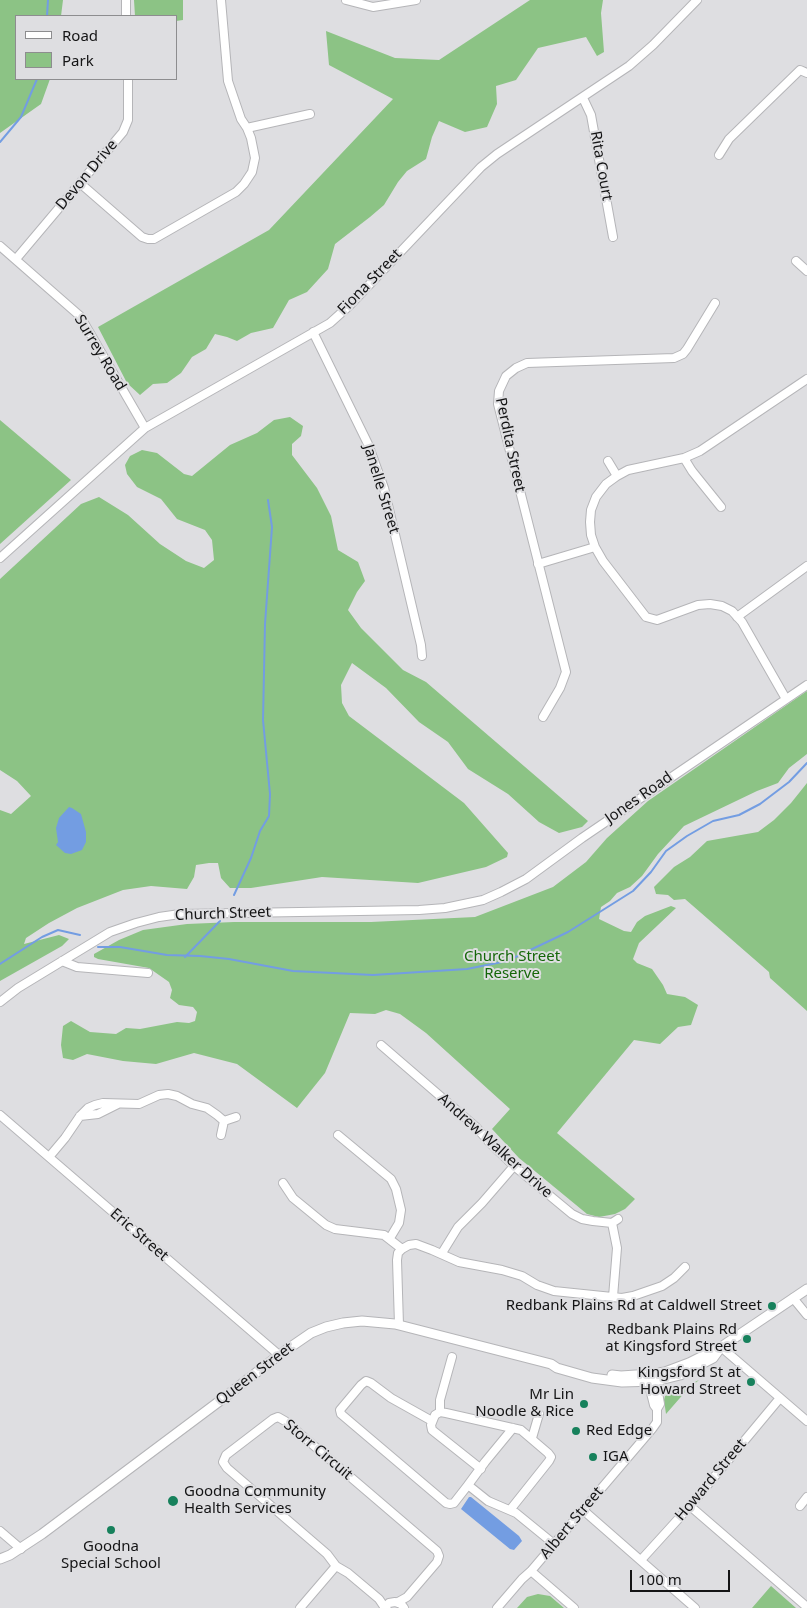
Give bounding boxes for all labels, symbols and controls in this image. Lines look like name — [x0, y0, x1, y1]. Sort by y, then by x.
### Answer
legend — [15, 15, 178, 80]
text: Road — [62, 25, 98, 45]
text: Park — [62, 50, 94, 70]
street label: Rita Court — [586, 130, 616, 202]
street label: Devon Drive — [52, 136, 122, 214]
street label: Fiona Street — [334, 245, 406, 319]
street label: Surrey Road — [70, 312, 130, 394]
street label: Perdita Street — [491, 396, 529, 494]
street label: Janelle Street — [359, 442, 403, 536]
street label: Jones Road — [602, 768, 676, 828]
street label: Church Street — [175, 903, 271, 925]
park label: Church Street Reserve — [464, 948, 560, 983]
street label: Andrew Walker Drive — [434, 1090, 556, 1202]
street label: Eric Street — [106, 1205, 172, 1265]
place label: Redbank Plains Rd at Caldwell Street — [506, 1297, 762, 1315]
marker: Redbank Plains Rd at Caldwell Street — [766, 1300, 778, 1312]
place label: Redbank Plains Rd at Kingsford Street — [605, 1321, 737, 1356]
marker: Redbank Plains Rd at Kingsford Street — [741, 1333, 753, 1345]
street label: Queen Street — [212, 1339, 298, 1409]
place label: Kingsford St at Howard Street — [638, 1364, 741, 1399]
marker: Kingsford St at Howard Street — [745, 1376, 757, 1388]
place label: Mr Lin Noodle & Rice — [475, 1386, 574, 1421]
marker: Mr Lin Noodle & Rice — [578, 1398, 590, 1410]
street label: Storr Circuit — [280, 1416, 356, 1484]
place label: Red Edge — [586, 1422, 652, 1440]
marker: Red Edge — [570, 1425, 582, 1437]
street label: Howard Street — [672, 1436, 750, 1524]
place label: IGA — [603, 1448, 629, 1466]
marker: IGA — [587, 1451, 599, 1463]
place label: Goodna Community Health Services — [184, 1483, 326, 1518]
street label: Albert Street — [537, 1483, 607, 1563]
marker: Goodna Community Health Services — [166, 1494, 180, 1508]
marker: Goodna Special School — [105, 1524, 117, 1536]
place label: Goodna Special School — [61, 1538, 161, 1573]
scale bar — [632, 1560, 732, 1592]
text: 100 m — [638, 1569, 682, 1589]

